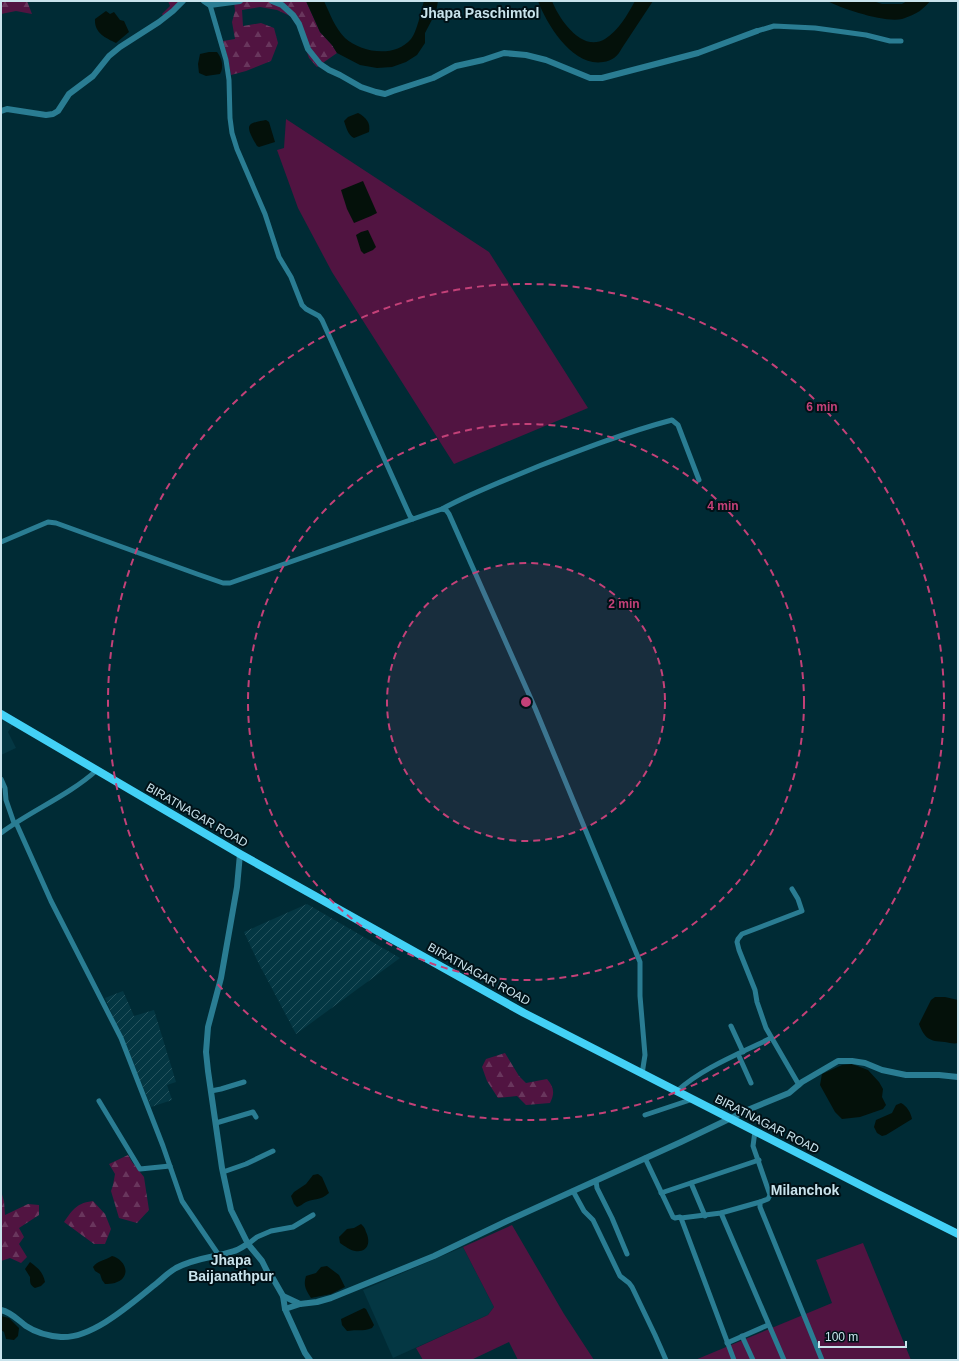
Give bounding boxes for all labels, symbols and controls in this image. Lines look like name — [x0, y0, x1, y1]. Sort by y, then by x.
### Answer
district label: Jhapa Paschimtol — [420, 5, 540, 21]
text: 6 min — [806, 400, 838, 414]
text: 4 min — [707, 499, 739, 513]
text: 2 min — [608, 597, 640, 611]
centre of rings — [519, 695, 533, 709]
street label: BIRATNAGAR ROAD — [144, 780, 251, 850]
street label: BIRATNAGAR ROAD — [425, 940, 533, 1008]
street label: BIRATNAGAR ROAD — [713, 1092, 822, 1157]
district label: Milanchok — [771, 1182, 839, 1198]
district label: Jhapa Baijanathpur — [188, 1252, 274, 1284]
scale bar — [819, 1323, 906, 1349]
text: 100 m — [825, 1330, 858, 1344]

